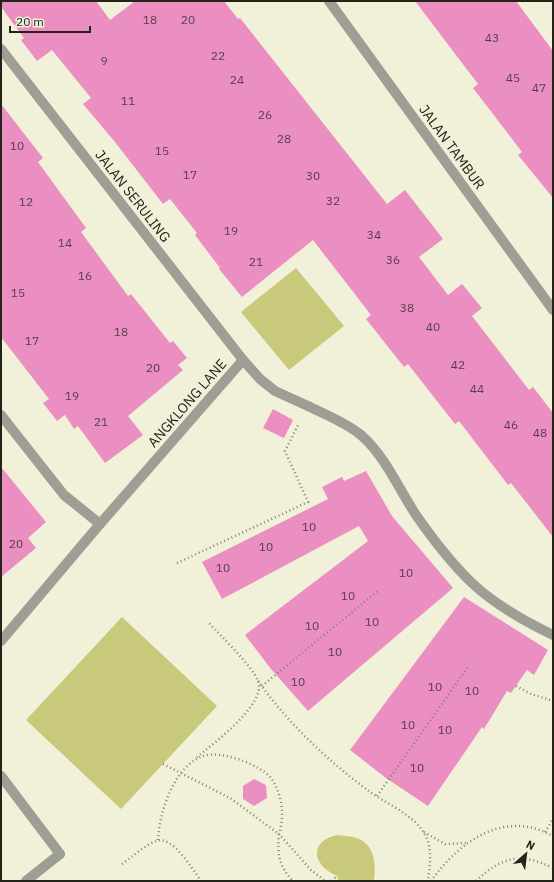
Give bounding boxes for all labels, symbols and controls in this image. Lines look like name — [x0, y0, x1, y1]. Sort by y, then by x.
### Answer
scale bar — [10, 8, 90, 34]
house number: 18 — [143, 12, 157, 27]
house number: 20 — [181, 12, 195, 27]
text: 20 m — [16, 14, 44, 29]
house number: 43 — [485, 30, 499, 45]
house number: 22 — [211, 48, 225, 63]
house number: 9 — [100, 53, 108, 68]
house number: 45 — [506, 70, 520, 85]
house number: 24 — [230, 72, 244, 87]
house number: 47 — [532, 80, 546, 95]
house number: 11 — [121, 93, 135, 108]
street label: JALAN TAMBUR — [415, 101, 489, 193]
house number: 26 — [258, 107, 272, 122]
house number: 28 — [277, 131, 291, 146]
house number: 10 — [10, 138, 24, 153]
house number: 15 — [155, 143, 169, 158]
street label: JALAN SERULING — [91, 146, 175, 246]
house number: 17 — [183, 167, 197, 182]
house number: 30 — [306, 168, 320, 183]
house number: 32 — [326, 193, 340, 208]
house number: 12 — [19, 194, 33, 209]
house number: 19 — [224, 223, 238, 238]
house number: 34 — [367, 227, 381, 242]
house number: 14 — [58, 235, 72, 250]
house number: 36 — [386, 252, 400, 267]
house number: 21 — [249, 254, 263, 269]
house number: 16 — [78, 268, 92, 283]
house number: 15 — [11, 285, 25, 300]
house number: 38 — [400, 300, 414, 315]
house number: 40 — [426, 319, 440, 334]
house number: 18 — [114, 324, 128, 339]
house number: 17 — [25, 333, 39, 348]
street label: ANGKLONG LANE — [144, 355, 230, 451]
house number: 42 — [451, 357, 465, 372]
house number: 20 — [146, 360, 160, 375]
house number: 44 — [470, 381, 484, 396]
house number: 19 — [65, 388, 79, 403]
house number: 21 — [94, 414, 108, 429]
house number: 46 — [504, 417, 518, 432]
house number: 48 — [533, 425, 547, 440]
house number: 10 — [302, 519, 316, 534]
house number: 20 — [9, 536, 23, 551]
house number: 10 — [259, 539, 273, 554]
house number: 10 — [216, 560, 230, 575]
house number: 10 — [399, 565, 413, 580]
house number: 10 — [341, 588, 355, 603]
house number: 10 — [365, 614, 379, 629]
house number: 10 — [305, 618, 319, 633]
house number: 10 — [328, 644, 342, 659]
house number: 10 — [291, 674, 305, 689]
house number: 10 — [428, 679, 442, 694]
house number: 10 — [465, 683, 479, 698]
house number: 10 — [401, 717, 415, 732]
house number: 10 — [438, 722, 452, 737]
house number: 10 — [410, 760, 424, 775]
north arrow — [506, 834, 546, 874]
text: N — [524, 837, 538, 853]

